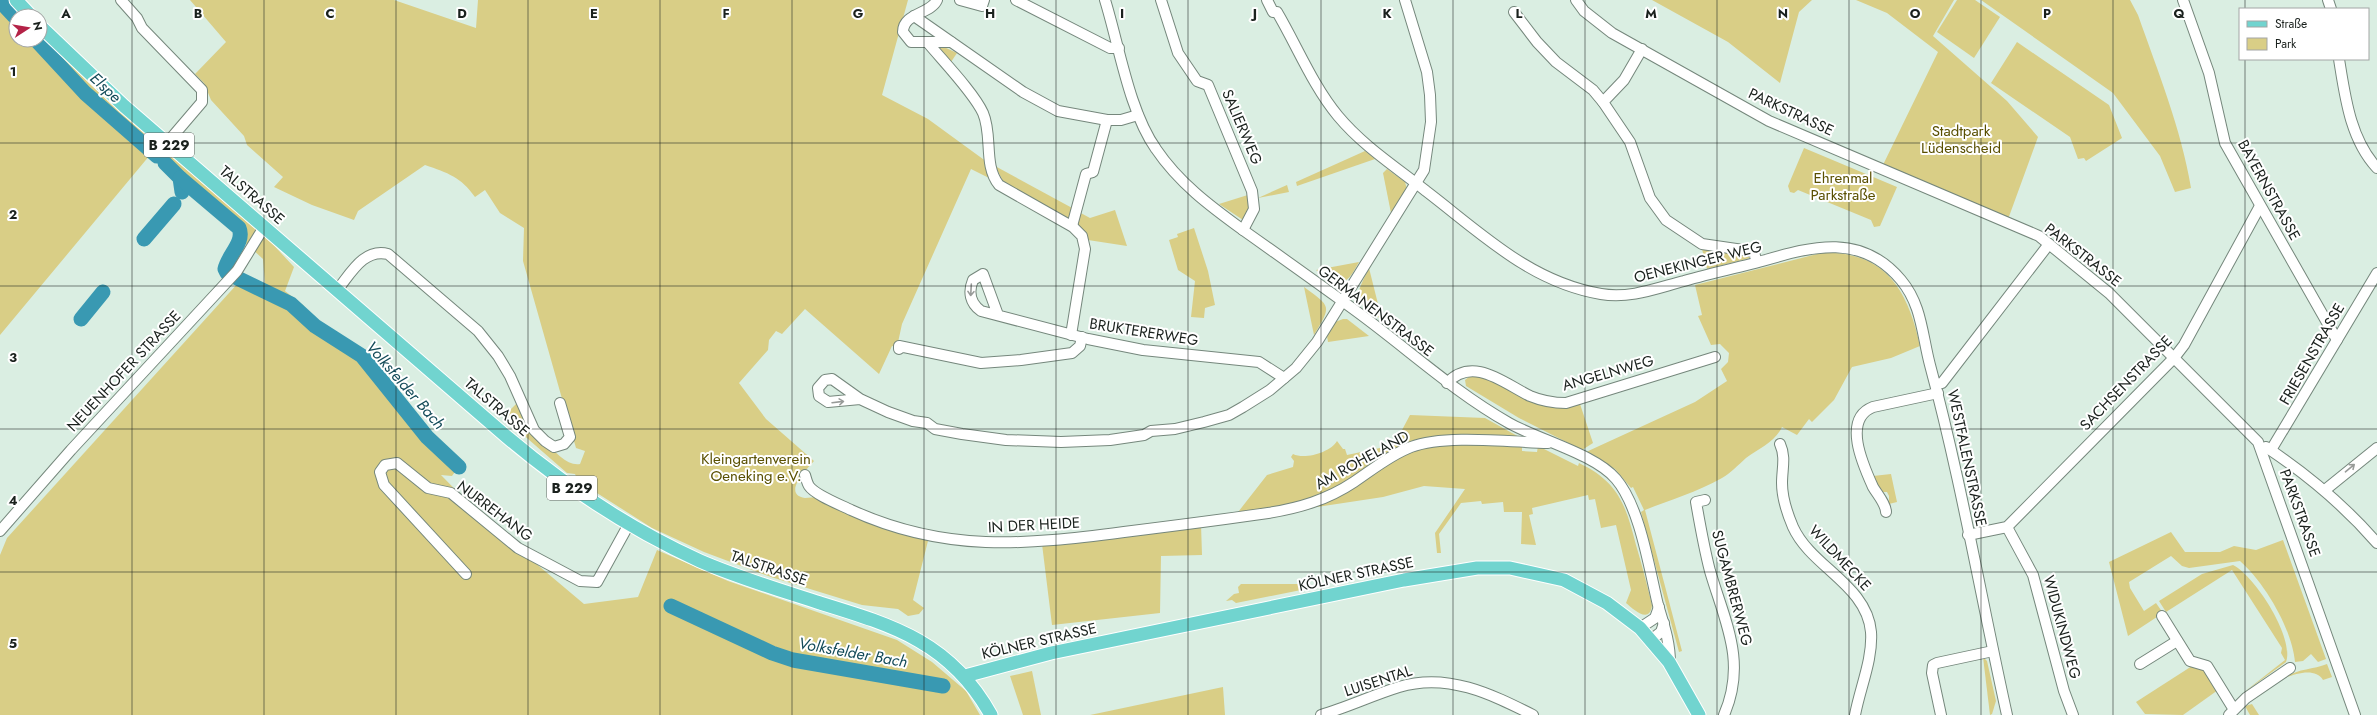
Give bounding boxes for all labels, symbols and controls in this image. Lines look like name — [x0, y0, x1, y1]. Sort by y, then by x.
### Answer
text: A — [60, 4, 71, 23]
text: B — [194, 4, 203, 23]
text: C — [325, 4, 335, 23]
text: D — [457, 4, 467, 23]
text: E — [590, 4, 598, 23]
text: F — [722, 4, 730, 23]
text: G — [853, 4, 864, 23]
text: H — [985, 4, 995, 23]
text: I — [1120, 4, 1124, 23]
text: J — [1250, 4, 1257, 23]
text: K — [1382, 4, 1392, 23]
text: L — [1516, 4, 1523, 23]
text: M — [1645, 4, 1657, 23]
text: N — [1778, 4, 1788, 23]
text: O — [1910, 4, 1921, 23]
text: P — [2043, 4, 2051, 23]
text: Q — [2173, 4, 2185, 23]
north arrow — [8, 8, 48, 48]
legend — [2239, 8, 2369, 60]
text: Straße — [2275, 15, 2307, 33]
text: N — [29, 20, 47, 32]
text: Park — [2275, 35, 2297, 53]
text: 1 — [10, 62, 16, 81]
water label: Elspe — [85, 67, 126, 108]
street label: PARKSTRASSE — [1745, 83, 1837, 141]
street label: SALIERWEG — [1216, 86, 1268, 168]
park label: Stadtpark Lüdenscheid — [1921, 120, 2001, 159]
road number: B 229 — [144, 133, 194, 157]
street label: BAYERNSTRASSE — [2232, 136, 2306, 244]
street label: TALSTRASSE — [214, 160, 290, 230]
park label: Ehrenmal Parkstraße — [1811, 167, 1876, 206]
text: 2 — [9, 205, 17, 224]
street label: PARKSTRASSE — [2040, 218, 2126, 292]
street label: OENEKINGER WEG — [1632, 235, 1764, 289]
street label: GERMANENSTRASSE — [1313, 260, 1439, 362]
one-way arrow — [967, 284, 975, 297]
street label: FRIESENSTRASSE — [2274, 299, 2350, 409]
street label: NEUENHOFER STRASSE — [62, 306, 186, 436]
street label: BRUKTERERWEG — [1088, 313, 1200, 351]
street label: SACHSENSTRASSE — [2075, 330, 2177, 436]
water label: Volksfelder Bach — [361, 336, 450, 434]
text: 3 — [9, 348, 17, 367]
street label: ANGELNWEG — [1560, 349, 1656, 397]
street label: TALSTRASSE — [459, 372, 535, 442]
street label: WESTFALENSTRASSE — [1942, 388, 1992, 528]
one-way arrow — [831, 398, 844, 406]
street label: AM ROHELAND — [1311, 425, 1413, 495]
park label: Kleingartenverein Oeneking e.V. — [701, 448, 811, 487]
one-way arrow — [2345, 463, 2356, 472]
street label: PARKSTRASSE — [2274, 466, 2326, 560]
street label: NURREHANG — [452, 475, 538, 547]
road number: B 229 — [547, 476, 597, 500]
text: 4 — [8, 491, 18, 510]
street label: IN DER HEIDE — [987, 512, 1081, 538]
street label: WILDMECKE — [1804, 520, 1876, 596]
street label: SUGAMBRERWEG — [1706, 528, 1758, 648]
street label: TALSTRASSE — [727, 545, 811, 591]
street label: KÖLNER STRASSE — [1296, 551, 1416, 597]
street label: WIDUKINDWEG — [2038, 573, 2086, 681]
street label: KÖLNER STRASSE — [979, 617, 1099, 665]
water label: Volksfelder Bach — [797, 632, 909, 673]
text: 5 — [9, 634, 17, 653]
street label: LUISENTAL — [1341, 660, 1415, 702]

